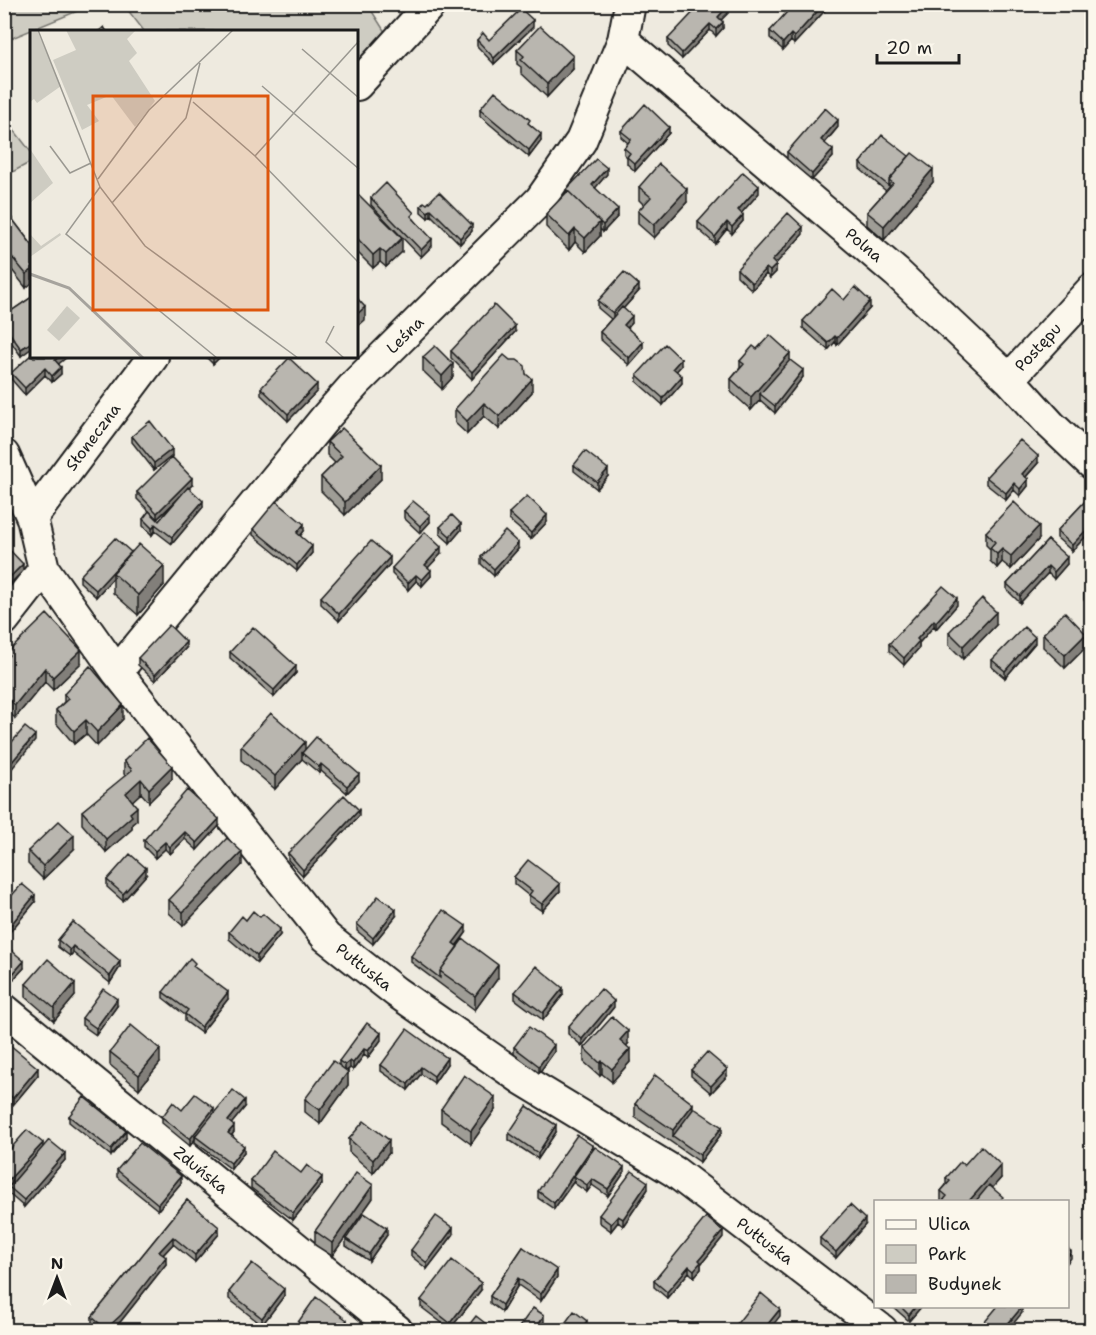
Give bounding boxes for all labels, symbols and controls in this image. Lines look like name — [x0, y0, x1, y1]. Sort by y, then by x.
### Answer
scale bar — [877, 27, 960, 65]
inset map — [30, 30, 358, 358]
text: 20 m — [886, 36, 932, 60]
street label: Polna — [841, 223, 887, 267]
street label: Leśna — [382, 312, 428, 358]
street label: Postępu — [1010, 318, 1066, 376]
street label: Słoneczna — [61, 399, 125, 475]
street label: Pułtuska — [332, 938, 397, 996]
street label: Zduńska — [169, 1142, 233, 1198]
legend — [874, 1200, 1069, 1308]
text: Ulica — [928, 1212, 970, 1236]
street label: Pułtuska — [732, 1213, 798, 1269]
text: Park — [928, 1242, 967, 1266]
north arrow — [27, 1248, 87, 1308]
text: N — [51, 1253, 63, 1274]
text: Budynek — [928, 1272, 1002, 1296]

